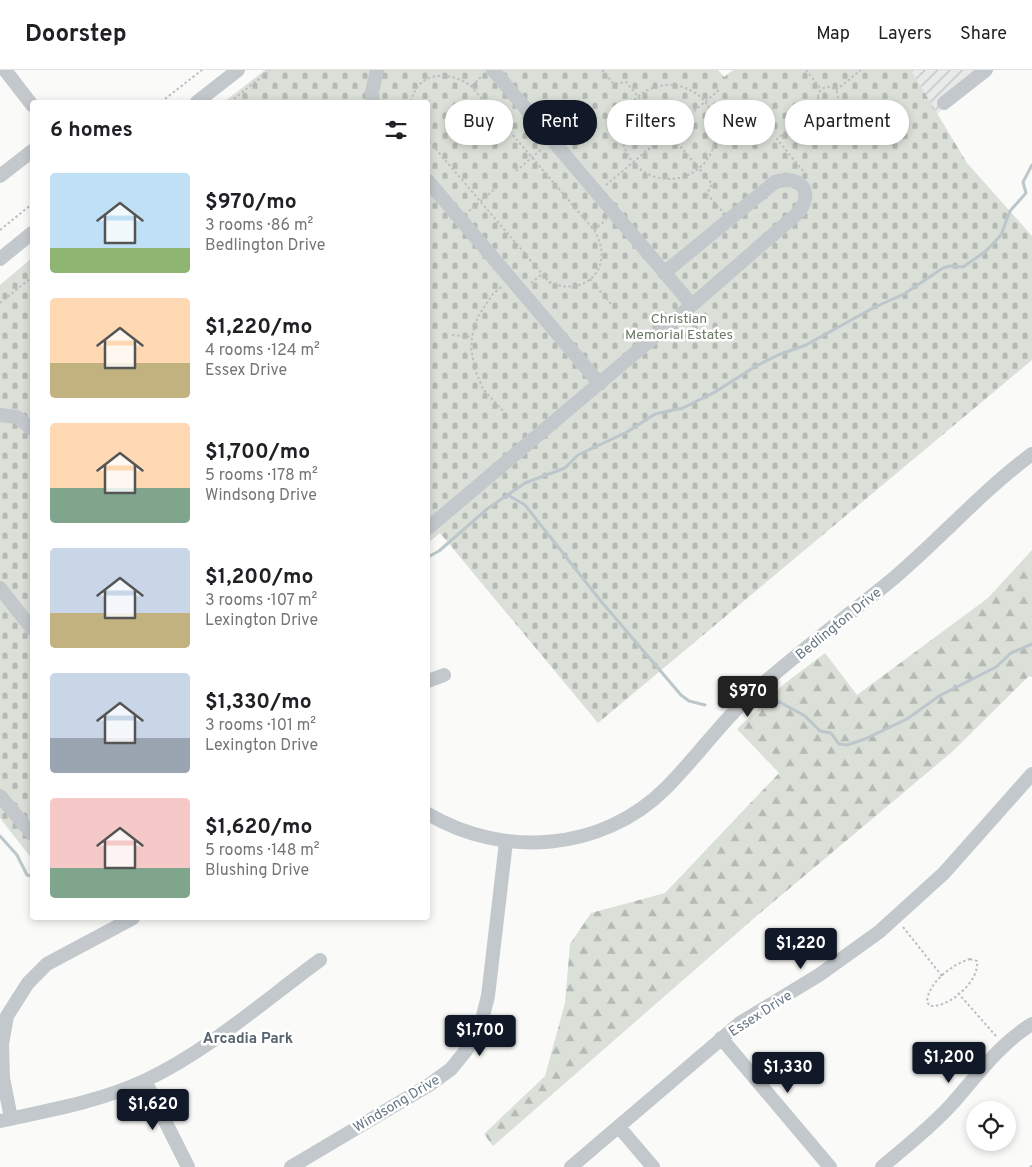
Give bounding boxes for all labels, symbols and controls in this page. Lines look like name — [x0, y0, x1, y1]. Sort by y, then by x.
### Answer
text: Doorstep — [25, 20, 127, 50]
text: Map — [816, 23, 850, 46]
text: Layers — [878, 23, 932, 46]
text: Share — [960, 23, 1007, 46]
chip: Buy — [445, 100, 513, 145]
chip: Rent — [523, 100, 597, 145]
chip: Filters — [607, 100, 694, 145]
chip: New — [704, 100, 775, 145]
chip: Apartment — [785, 100, 909, 145]
icon: filters — [382, 116, 410, 144]
text: 6 homes — [50, 117, 133, 144]
text: $970/mo — [205, 189, 297, 216]
icon: home — [90, 193, 150, 253]
text: 3 rooms · 86 m² — [205, 216, 313, 236]
text: Bedlington Drive — [205, 236, 325, 256]
park label: Christian Memorial Estates — [625, 311, 733, 344]
text: $1,220/mo — [205, 314, 312, 341]
icon: home — [90, 318, 150, 378]
text: 4 rooms · 124 m² — [205, 341, 320, 361]
text: Essex Drive — [205, 361, 287, 381]
text: $1,700/mo — [205, 439, 310, 466]
icon: home — [90, 443, 150, 503]
text: 5 rooms · 178 m² — [205, 466, 318, 486]
text: Windsong Drive — [205, 486, 317, 506]
text: $1,200/mo — [205, 564, 313, 591]
icon: home — [90, 568, 150, 628]
street label: Bedlington Drive — [793, 584, 885, 664]
text: 3 rooms · 107 m² — [205, 591, 317, 611]
text: Lexington Drive — [205, 611, 318, 631]
pin: $970 — [718, 676, 778, 718]
text: $970 — [729, 682, 767, 702]
text: $1,330/mo — [205, 689, 312, 716]
icon: home — [90, 693, 150, 753]
text: 3 rooms · 101 m² — [205, 716, 316, 736]
text: Lexington Drive — [205, 736, 318, 756]
text: $1,620/mo — [205, 814, 312, 841]
icon: home — [90, 818, 150, 878]
text: 5 rooms · 148 m² — [205, 841, 320, 861]
text: Blushing Drive — [205, 861, 309, 881]
pin: $1,220 — [760, 928, 842, 970]
text: $1,220 — [776, 934, 826, 954]
street label: Essex Drive — [726, 988, 796, 1041]
pin: $1,700 — [439, 1014, 521, 1057]
text: $1,700 — [456, 1021, 504, 1041]
district label: Arcadia Park — [203, 1030, 293, 1049]
pin: $1,200 — [908, 1042, 990, 1084]
text: $1,200 — [923, 1048, 975, 1068]
pin: $1,330 — [747, 1052, 829, 1094]
text: $1,330 — [763, 1058, 813, 1078]
street label: Windsong Drive — [350, 1072, 443, 1137]
pin: $1,620 — [112, 1088, 194, 1131]
text: $1,620 — [128, 1095, 178, 1115]
map controls — [966, 1101, 1016, 1151]
button: locate — [966, 1101, 1016, 1151]

